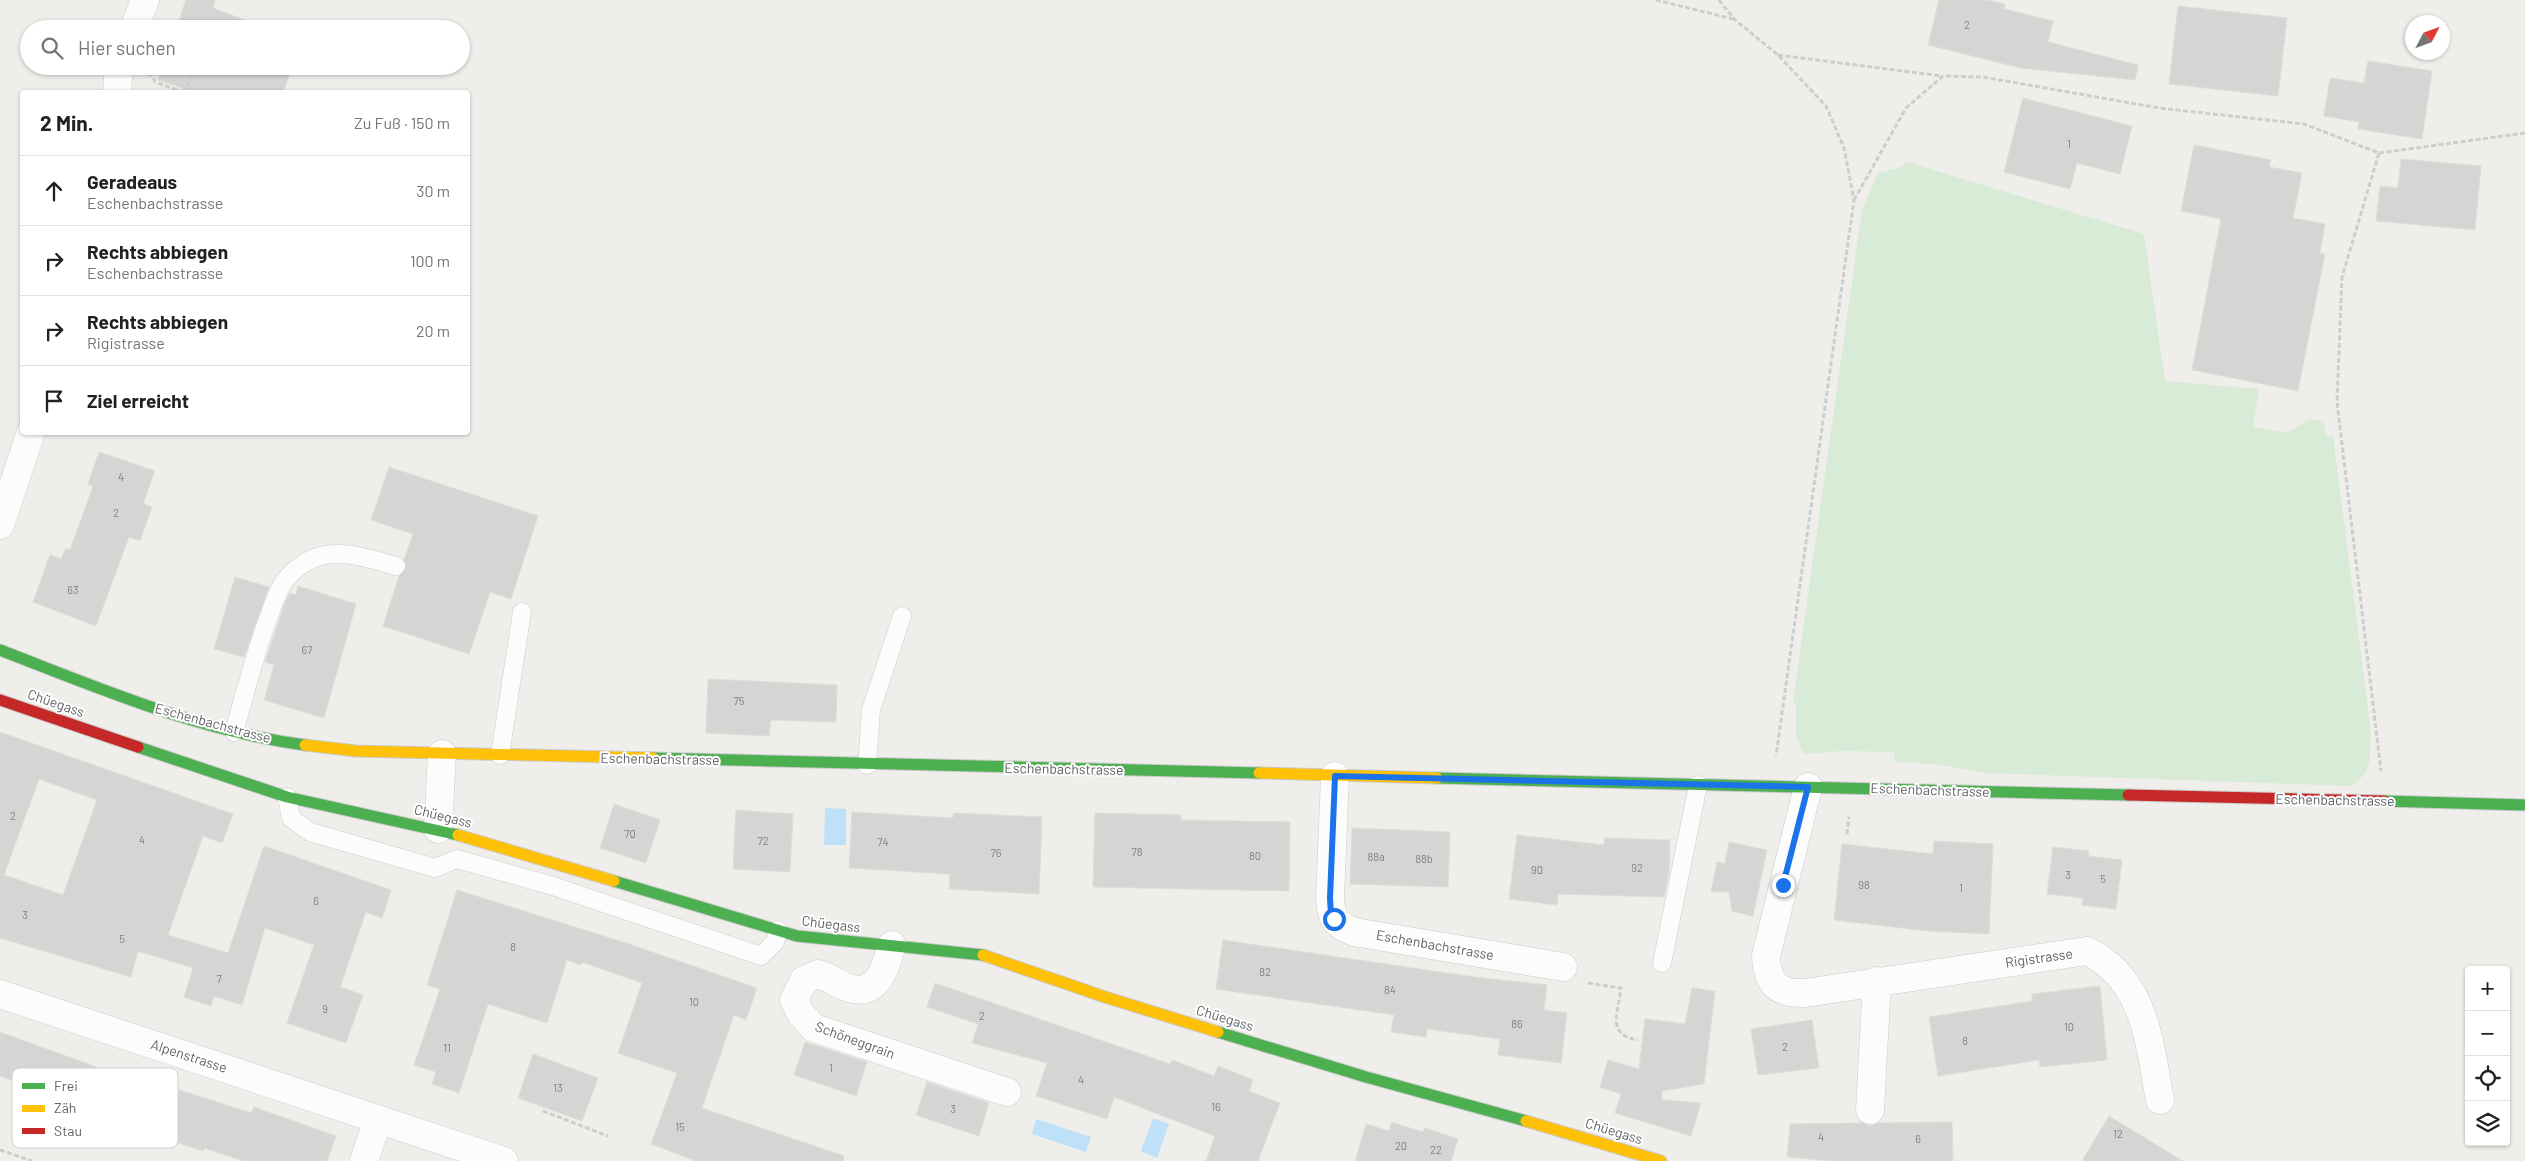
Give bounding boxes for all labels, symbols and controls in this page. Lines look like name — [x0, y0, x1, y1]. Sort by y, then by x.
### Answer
north arrow — [2405, 15, 2450, 60]
house number: 2 — [1964, 18, 1970, 31]
search box — [20, 20, 470, 75]
icon: search — [38, 34, 66, 62]
text: Hier suchen — [78, 36, 176, 59]
text: 2 Min. — [40, 110, 93, 135]
text: Zu Fuß · 150 m — [354, 113, 450, 132]
house number: 1 — [2067, 137, 2071, 150]
text: Geradeaus — [87, 170, 177, 193]
icon: ahead — [40, 177, 68, 205]
text: 30 m — [416, 181, 450, 200]
text: Eschenbachstrasse — [87, 193, 223, 212]
text: Rechts abbiegen — [87, 240, 228, 263]
icon: right — [40, 247, 68, 275]
text: 100 m — [410, 251, 450, 270]
text: Eschenbachstrasse — [87, 263, 223, 282]
text: Rechts abbiegen — [87, 310, 228, 333]
icon: right — [40, 317, 68, 345]
text: 20 m — [416, 321, 450, 340]
text: Rigistrasse — [87, 333, 165, 352]
icon: arrive — [40, 387, 68, 415]
text: Ziel erreicht — [87, 389, 189, 412]
house number: 4 — [118, 470, 124, 483]
house number: 2 — [113, 506, 119, 519]
house number: 63 — [67, 583, 79, 596]
house number: 67 — [302, 643, 312, 656]
street label: Chüegass — [26, 685, 87, 720]
house number: 75 — [734, 694, 745, 707]
street label: Eschenbachstrasse — [153, 699, 273, 746]
street label: Eschenbachstrasse — [600, 749, 720, 768]
street label: Eschenbachstrasse — [1004, 759, 1124, 778]
street label: Eschenbachstrasse — [1870, 779, 1990, 800]
street label: Eschenbachstrasse — [2275, 790, 2395, 809]
street label: Chüegass — [412, 800, 474, 831]
house number: 2 — [10, 809, 16, 822]
house number: 70 — [624, 827, 636, 840]
house number: 4 — [139, 833, 145, 846]
house number: 72 — [757, 834, 769, 847]
house number: 74 — [877, 835, 889, 848]
house number: 78 — [1132, 845, 1143, 858]
house number: 76 — [991, 846, 1002, 859]
house number: 80 — [1249, 849, 1261, 862]
house number: 88a — [1367, 850, 1385, 863]
house number: 88b — [1415, 852, 1433, 865]
house number: 92 — [1631, 861, 1643, 874]
house number: 90 — [1531, 863, 1543, 876]
house number: 3 — [2065, 868, 2071, 881]
house number: 5 — [2100, 872, 2106, 885]
route end — [1772, 874, 1795, 897]
house number: 98 — [1858, 878, 1870, 891]
house number: 1 — [1959, 881, 1963, 894]
house number: 6 — [313, 894, 319, 907]
house number: 3 — [22, 908, 28, 921]
route start — [1323, 908, 1346, 931]
street label: Chüegass — [801, 911, 862, 936]
street label: Eschenbachstrasse — [1375, 926, 1495, 963]
house number: 5 — [119, 932, 125, 945]
house number: 8 — [510, 940, 516, 953]
street label: Rigistrasse — [2004, 944, 2074, 971]
house number: 82 — [1259, 965, 1271, 978]
map controls — [2465, 966, 2510, 1146]
button: + — [2465, 966, 2510, 1011]
house number: 7 — [216, 972, 222, 985]
house number: 84 — [1384, 983, 1396, 996]
house number: 10 — [689, 995, 699, 1008]
street label: Chüegass — [1194, 1001, 1256, 1034]
house number: 9 — [322, 1002, 328, 1015]
house number: 2 — [979, 1009, 985, 1022]
button: − — [2465, 1011, 2510, 1056]
street label: Schöneggrain — [813, 1017, 897, 1062]
house number: 86 — [1511, 1017, 1523, 1030]
house number: 10 — [2064, 1020, 2074, 1033]
house number: 8 — [1962, 1034, 1968, 1047]
street label: Alpenstrasse — [149, 1035, 229, 1076]
house number: 2 — [1782, 1040, 1788, 1053]
house number: 11 — [443, 1041, 451, 1054]
button: locate — [2465, 1056, 2510, 1101]
house number: 1 — [829, 1061, 833, 1074]
legend — [12, 1068, 178, 1148]
house number: 4 — [1078, 1073, 1084, 1086]
text: Frei — [54, 1077, 78, 1094]
house number: 13 — [553, 1081, 563, 1094]
text: Zäh — [54, 1099, 76, 1116]
house number: 16 — [1211, 1100, 1221, 1113]
button: layers — [2465, 1101, 2510, 1146]
house number: 3 — [950, 1102, 956, 1115]
street label: Chüegass — [1583, 1114, 1645, 1147]
house number: 15 — [675, 1120, 685, 1133]
text: Stau — [54, 1122, 82, 1139]
house number: 12 — [2113, 1127, 2123, 1140]
house number: 4 — [1818, 1130, 1824, 1143]
house number: 6 — [1915, 1132, 1921, 1145]
house number: 20 — [1395, 1139, 1407, 1152]
house number: 22 — [1430, 1143, 1442, 1156]

